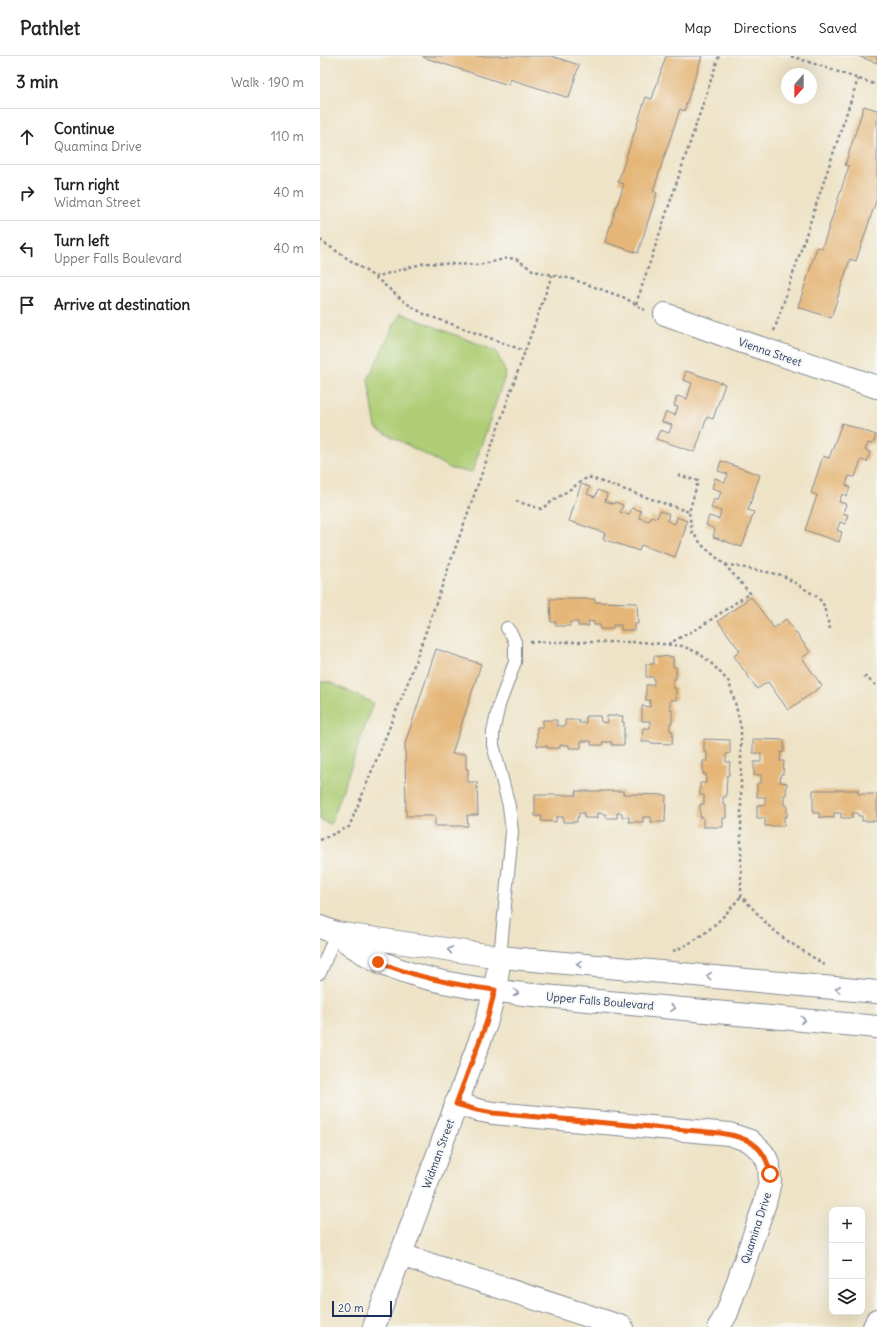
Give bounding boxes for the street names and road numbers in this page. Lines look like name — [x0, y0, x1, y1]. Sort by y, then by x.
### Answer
street label: Vienna Street — [736, 335, 804, 370]
street label: Upper Falls Boulevard — [546, 989, 655, 1013]
street label: Widman Street — [419, 1117, 457, 1191]
street label: Quamina Drive — [738, 1190, 774, 1266]

